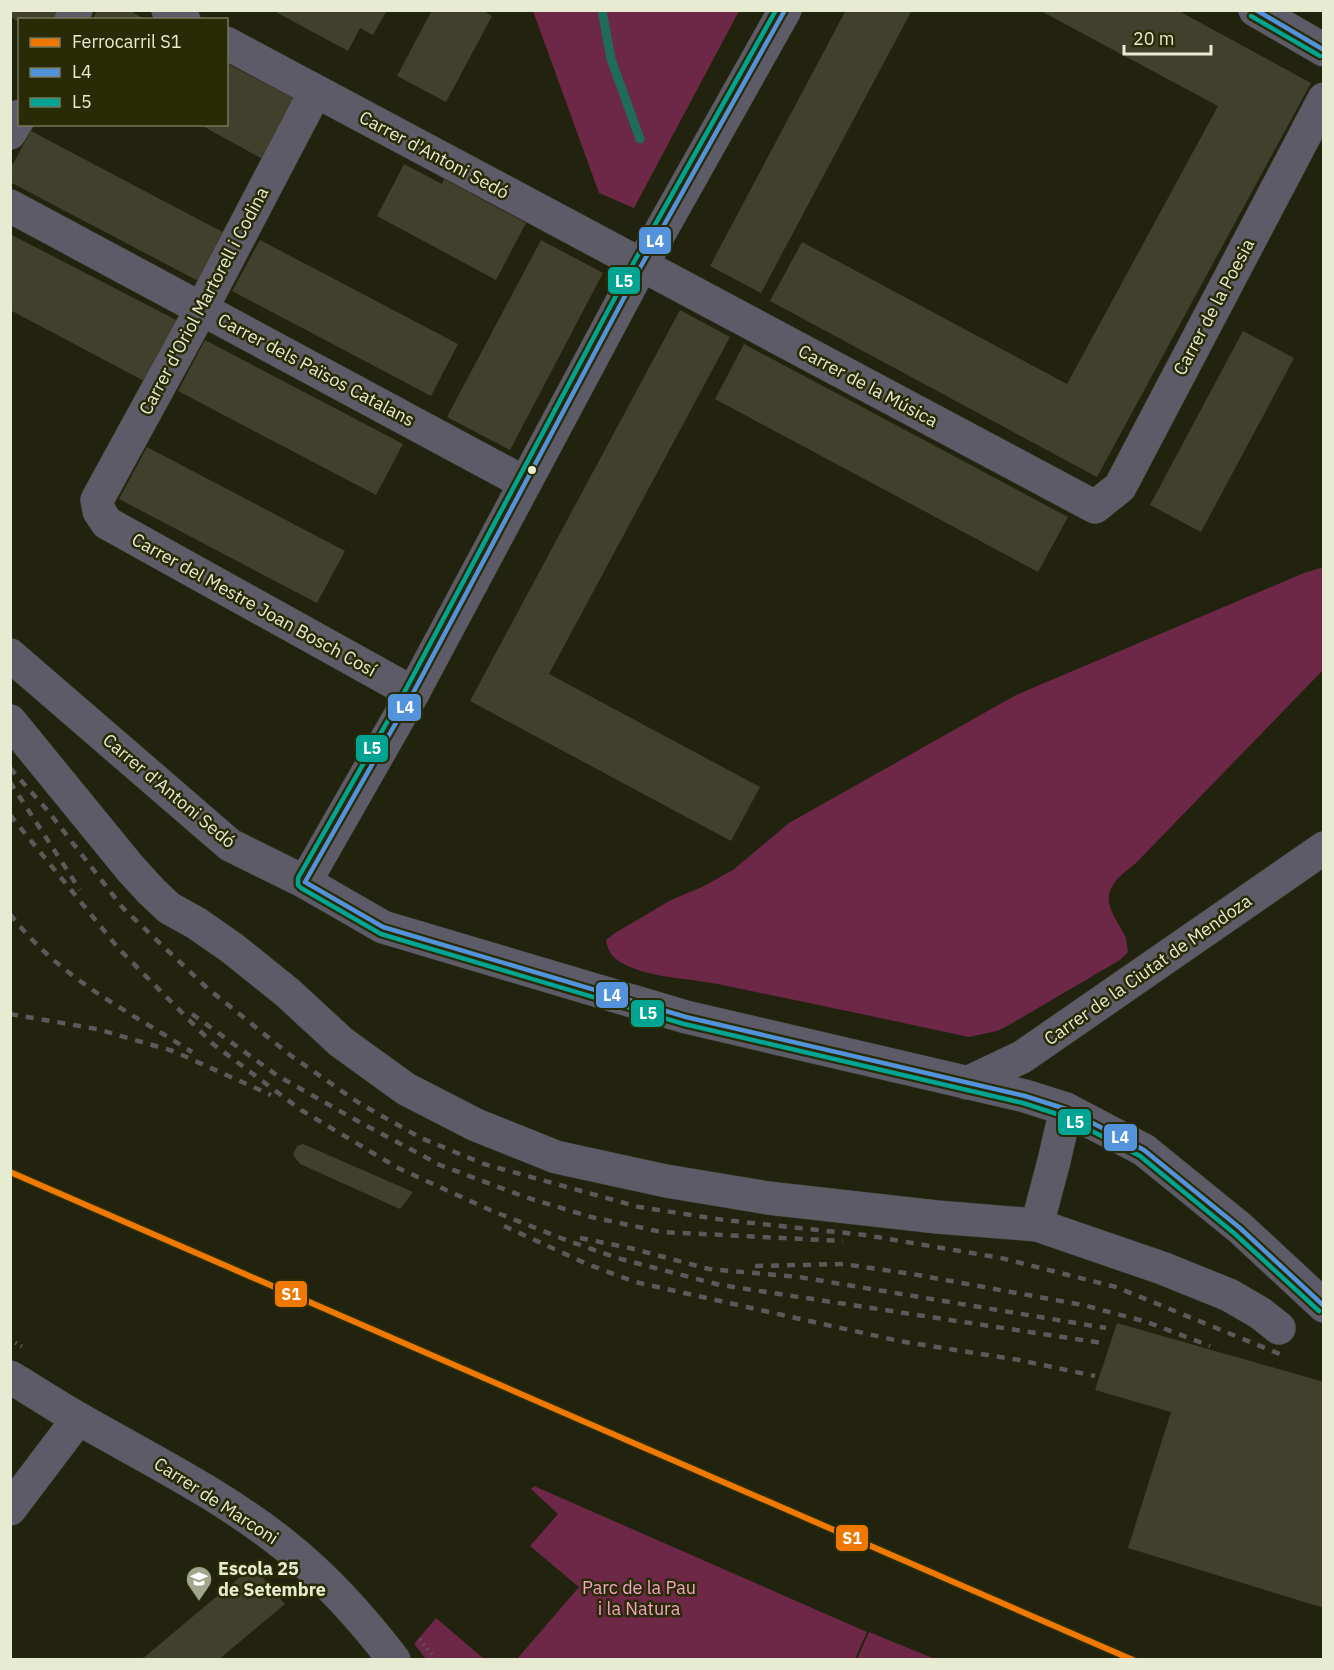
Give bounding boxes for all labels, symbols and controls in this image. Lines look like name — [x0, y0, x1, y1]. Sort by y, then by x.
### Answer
legend — [18, 18, 228, 126]
scale bar — [1124, 18, 1211, 56]
text: 20 m — [1133, 27, 1175, 50]
text: Ferrocarril S1 — [72, 30, 181, 53]
text: L4 — [72, 60, 92, 83]
text: L5 — [72, 90, 92, 113]
street label: Carrer d'Antoni Sedó — [355, 105, 513, 204]
street label: Carrer d'Oriol Martorell i Codina — [134, 183, 274, 419]
line badge: L4 — [638, 226, 672, 255]
text: L4 — [646, 231, 664, 251]
street label: Carrer de la Poesia — [1168, 234, 1259, 379]
line badge: L5 — [607, 266, 641, 295]
text: L5 — [615, 271, 633, 291]
street label: Carrer dels Països Catalans — [214, 308, 419, 431]
street label: Carrer de la Música — [795, 339, 942, 432]
unlabelled marker — [526, 464, 538, 476]
street label: Carrer del Mestre Joan Bosch Cosí — [128, 528, 381, 682]
line badge: L4 — [387, 693, 422, 722]
text: L4 — [396, 697, 414, 717]
street label: Carrer d'Antoni Sedó — [98, 728, 240, 853]
line badge: L5 — [355, 734, 389, 763]
text: L5 — [363, 738, 381, 758]
street label: Carrer de la Ciutat de Mendoza — [1040, 889, 1256, 1050]
line badge: L4 — [595, 981, 629, 1009]
text: L4 — [603, 985, 621, 1005]
line badge: L5 — [630, 999, 665, 1028]
text: L5 — [639, 1003, 657, 1023]
line badge: L5 — [1057, 1108, 1092, 1136]
text: L5 — [1066, 1112, 1084, 1132]
line badge: L4 — [1103, 1123, 1138, 1152]
text: L4 — [1111, 1127, 1129, 1147]
line badge: S1 — [274, 1280, 308, 1308]
text: S1 — [281, 1284, 301, 1304]
street label: Carrer de Marconi — [150, 1452, 283, 1549]
line badge: S1 — [835, 1524, 869, 1552]
text: S1 — [842, 1528, 862, 1548]
place label: Escola 25 de Setembre — [218, 1557, 326, 1601]
school or university icon: Escola 25 de Setembre — [184, 1564, 214, 1602]
park label: Parc de la Pau i la Natura — [582, 1576, 696, 1620]

